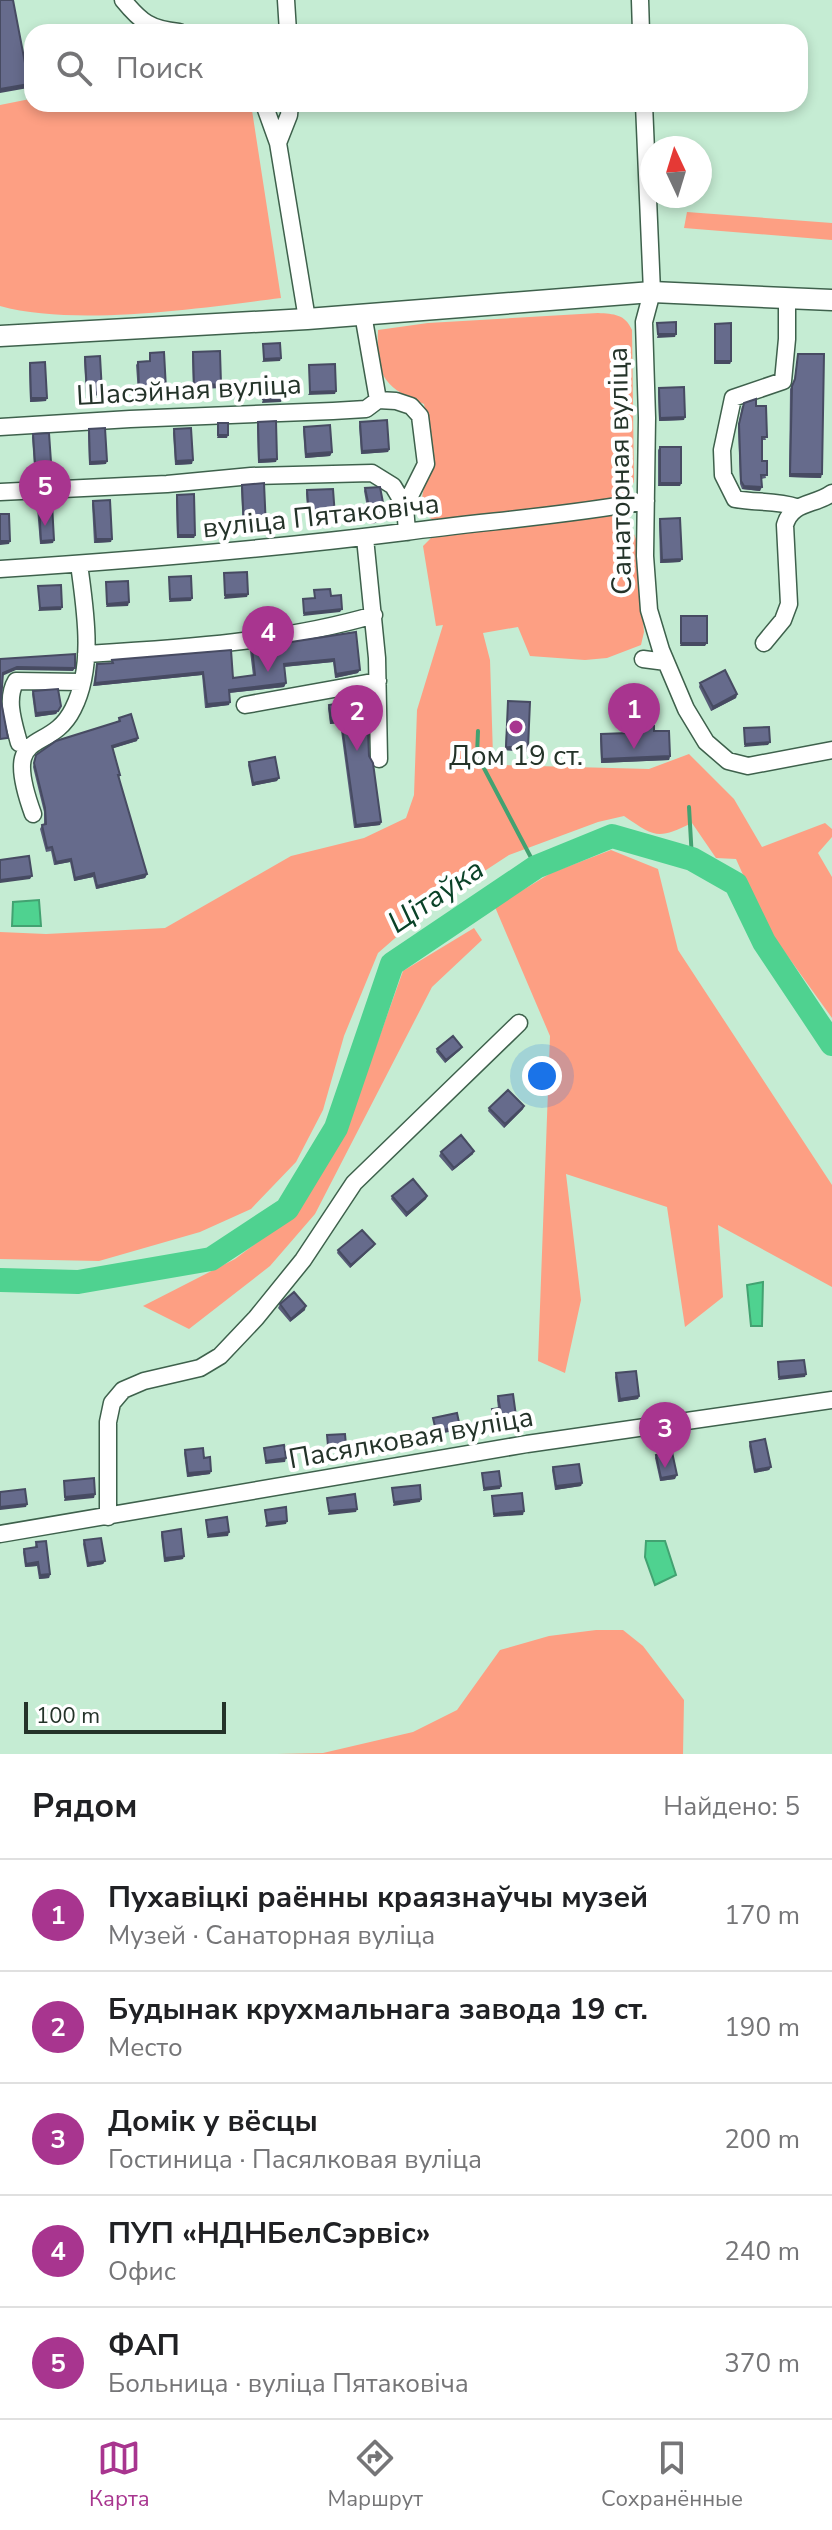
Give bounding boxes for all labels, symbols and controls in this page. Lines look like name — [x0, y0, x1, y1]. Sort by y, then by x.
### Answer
search box — [24, 24, 808, 112]
icon: search — [52, 46, 96, 90]
text: Поиск — [116, 48, 203, 89]
north arrow — [640, 136, 712, 208]
street label: Санаторная вуліца — [599, 347, 641, 595]
street label: Шасэйная вуліца — [75, 365, 303, 415]
pin: 5 — [19, 460, 71, 526]
street label: вуліца Пятаковіча — [201, 485, 441, 547]
pin: 4 — [242, 606, 294, 672]
pin: 1 — [608, 683, 660, 749]
pin: 2 — [331, 685, 383, 751]
marker: Дом 19 ст. — [507, 718, 525, 736]
place label: Дом 19 ст. — [449, 737, 583, 775]
water label: Цітаўка — [380, 849, 492, 943]
your location — [522, 1056, 562, 1096]
street label: Пасялковая вуліца — [286, 1398, 536, 1478]
pin: 3 — [639, 1402, 691, 1468]
scale bar — [24, 1698, 226, 1734]
text: 100 m — [36, 1701, 100, 1731]
text: Рядом — [32, 1783, 138, 1829]
text: Найдено: 5 — [663, 1789, 800, 1824]
text: Пухавіцкі раённы краязнаўчы музей — [108, 1877, 648, 1918]
text: 1 — [50, 1898, 66, 1933]
text: 170 m — [724, 1898, 800, 1933]
text: Музей · Санаторная вуліца — [108, 1918, 435, 1953]
text: Будынак крухмальнага завода 19 ст. — [108, 1989, 648, 2030]
text: 2 — [50, 2010, 66, 2045]
text: 190 m — [724, 2010, 800, 2045]
text: Место — [108, 2030, 183, 2065]
text: Домік у вёсцы — [108, 2101, 318, 2142]
text: 3 — [50, 2122, 66, 2157]
text: 200 m — [724, 2122, 800, 2157]
text: Гостиница · Пасялковая вуліца — [108, 2142, 482, 2177]
text: ПУП «НДНБелСэрвіс» — [108, 2213, 431, 2254]
text: 4 — [50, 2234, 66, 2269]
text: 240 m — [724, 2234, 800, 2269]
text: Офис — [108, 2254, 176, 2289]
text: ФАП — [108, 2325, 180, 2366]
text: 5 — [50, 2346, 66, 2381]
text: 370 m — [724, 2346, 800, 2381]
text: Больница · вуліца Пятаковіча — [108, 2366, 469, 2401]
tab: Карта — [89, 2436, 150, 2514]
tab: Маршрут — [327, 2436, 423, 2514]
tab: Сохранённые — [601, 2436, 743, 2514]

